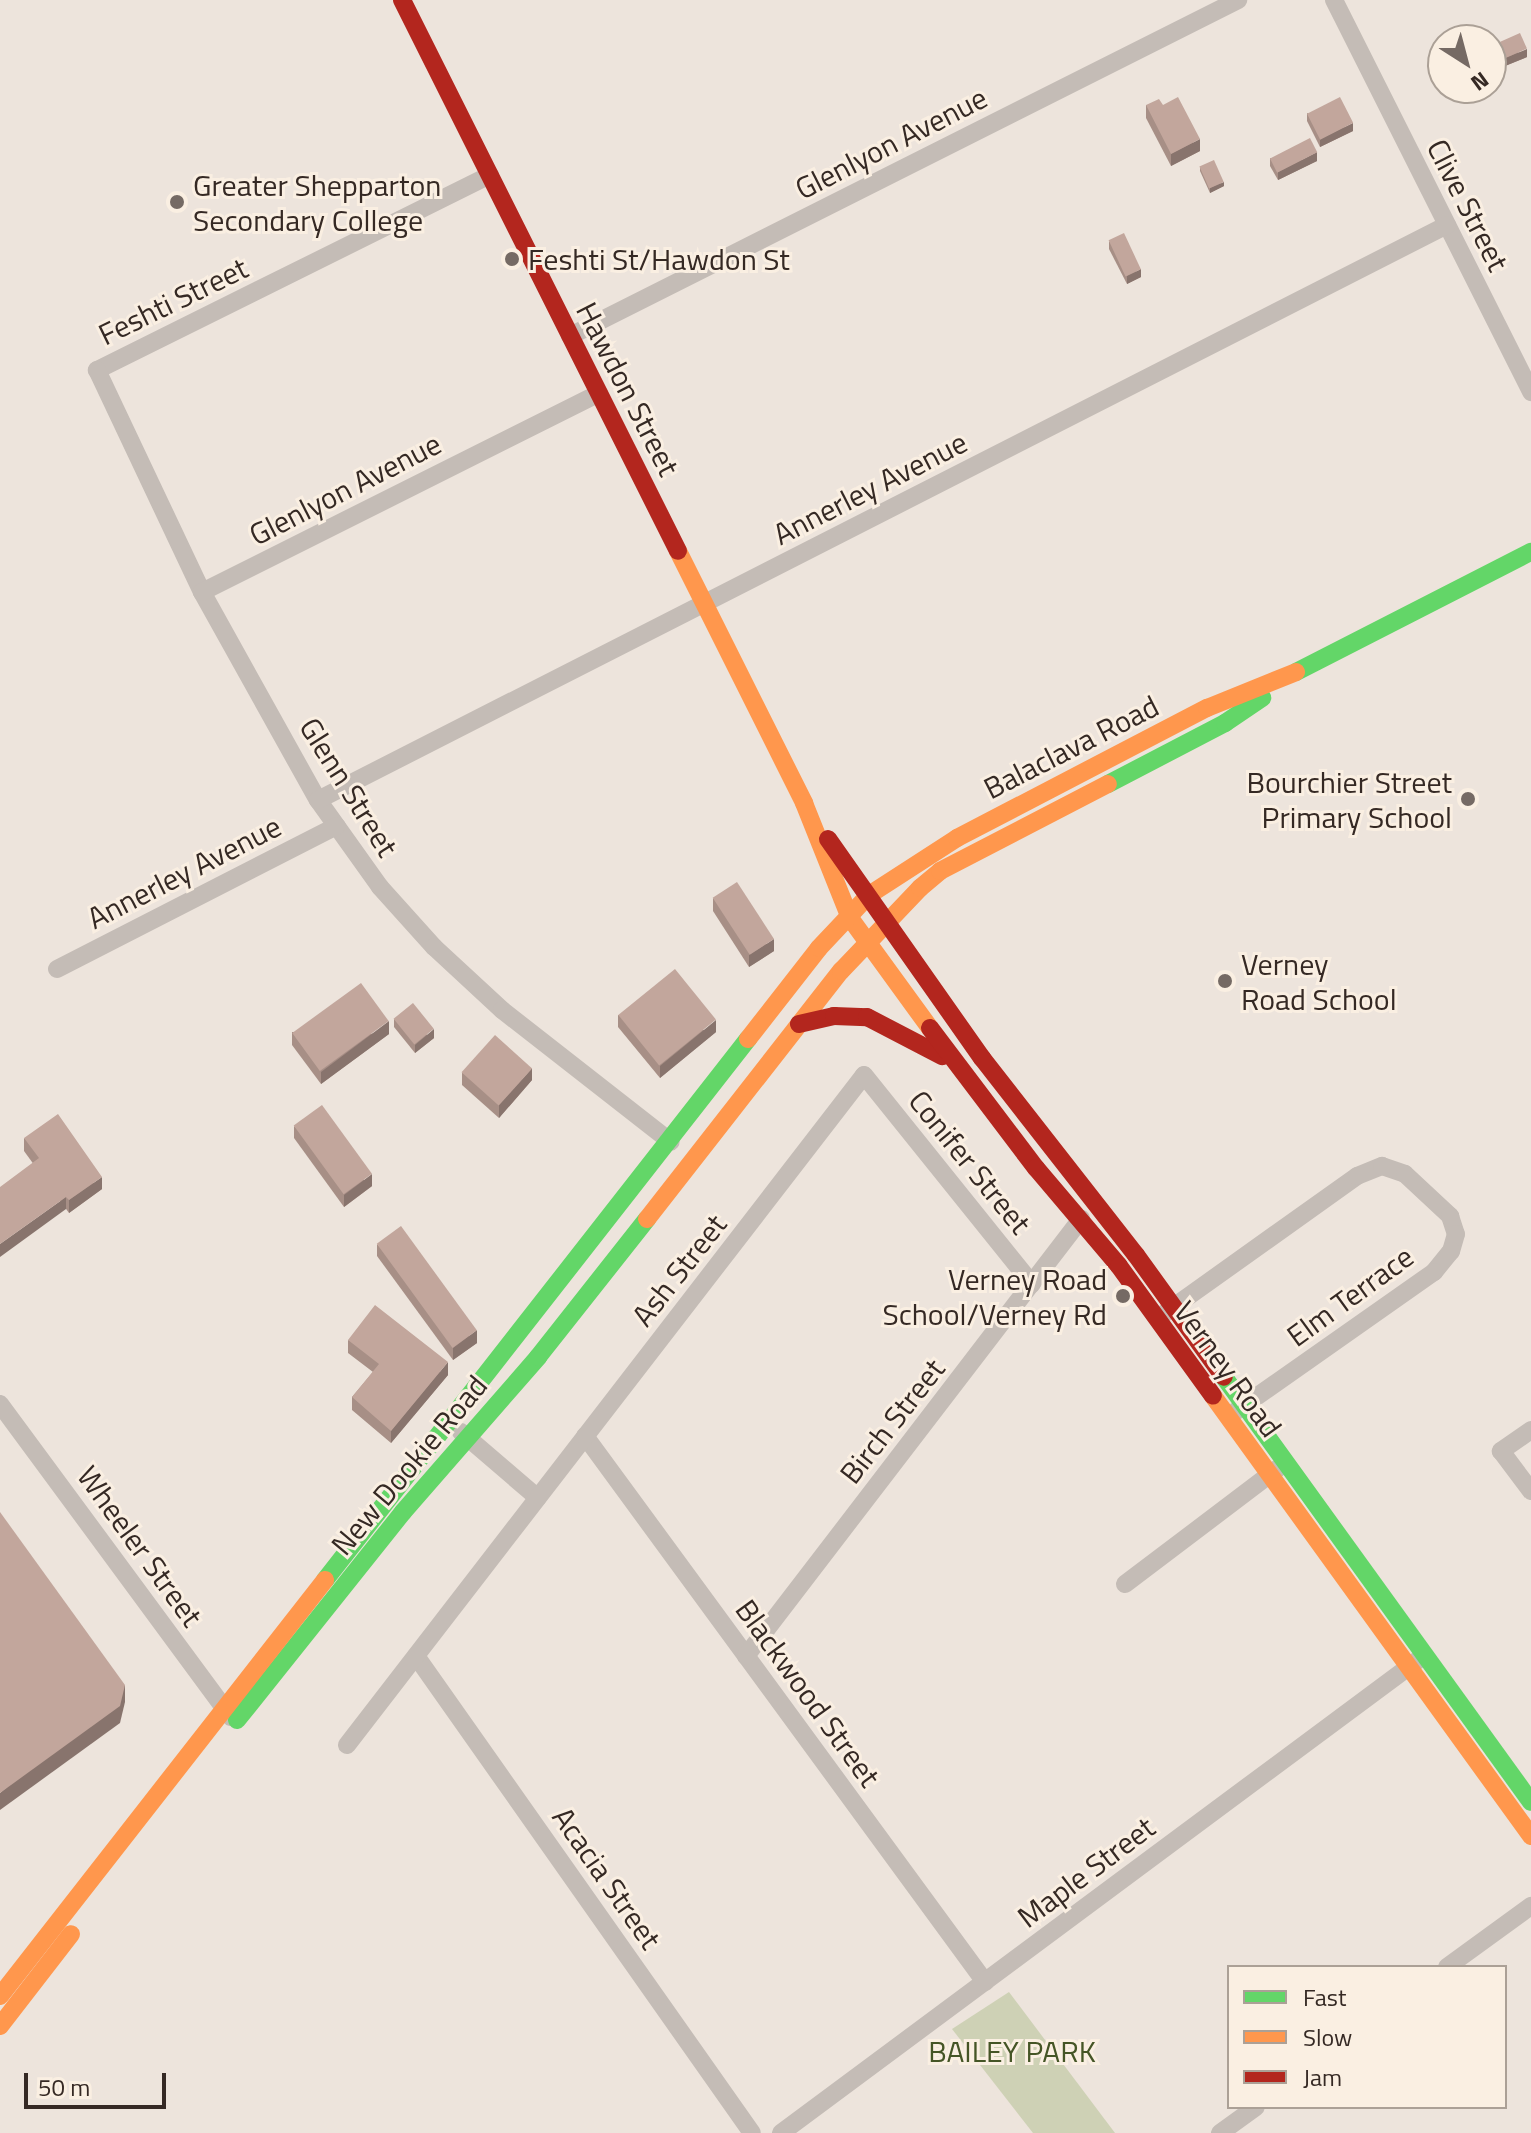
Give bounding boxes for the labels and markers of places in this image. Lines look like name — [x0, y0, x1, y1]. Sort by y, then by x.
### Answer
place label: Greater Shepparton Secondary College — [193, 167, 441, 238]
marker: Greater Shepparton Secondary College — [168, 193, 186, 211]
place label: Feshti St/Hawdon St — [528, 241, 790, 277]
marker: Feshti St/Hawdon St — [503, 250, 521, 268]
place label: Bourchier Street Primary School — [1246, 764, 1452, 834]
marker: Bourchier Street Primary School — [1459, 790, 1477, 808]
place label: Verney Road School — [1241, 946, 1397, 1016]
marker: Verney Road School — [1216, 972, 1234, 990]
place label: Verney Road School/Verney Rd — [882, 1261, 1107, 1332]
marker: Verney Road School/Verney Rd — [1114, 1287, 1132, 1305]

